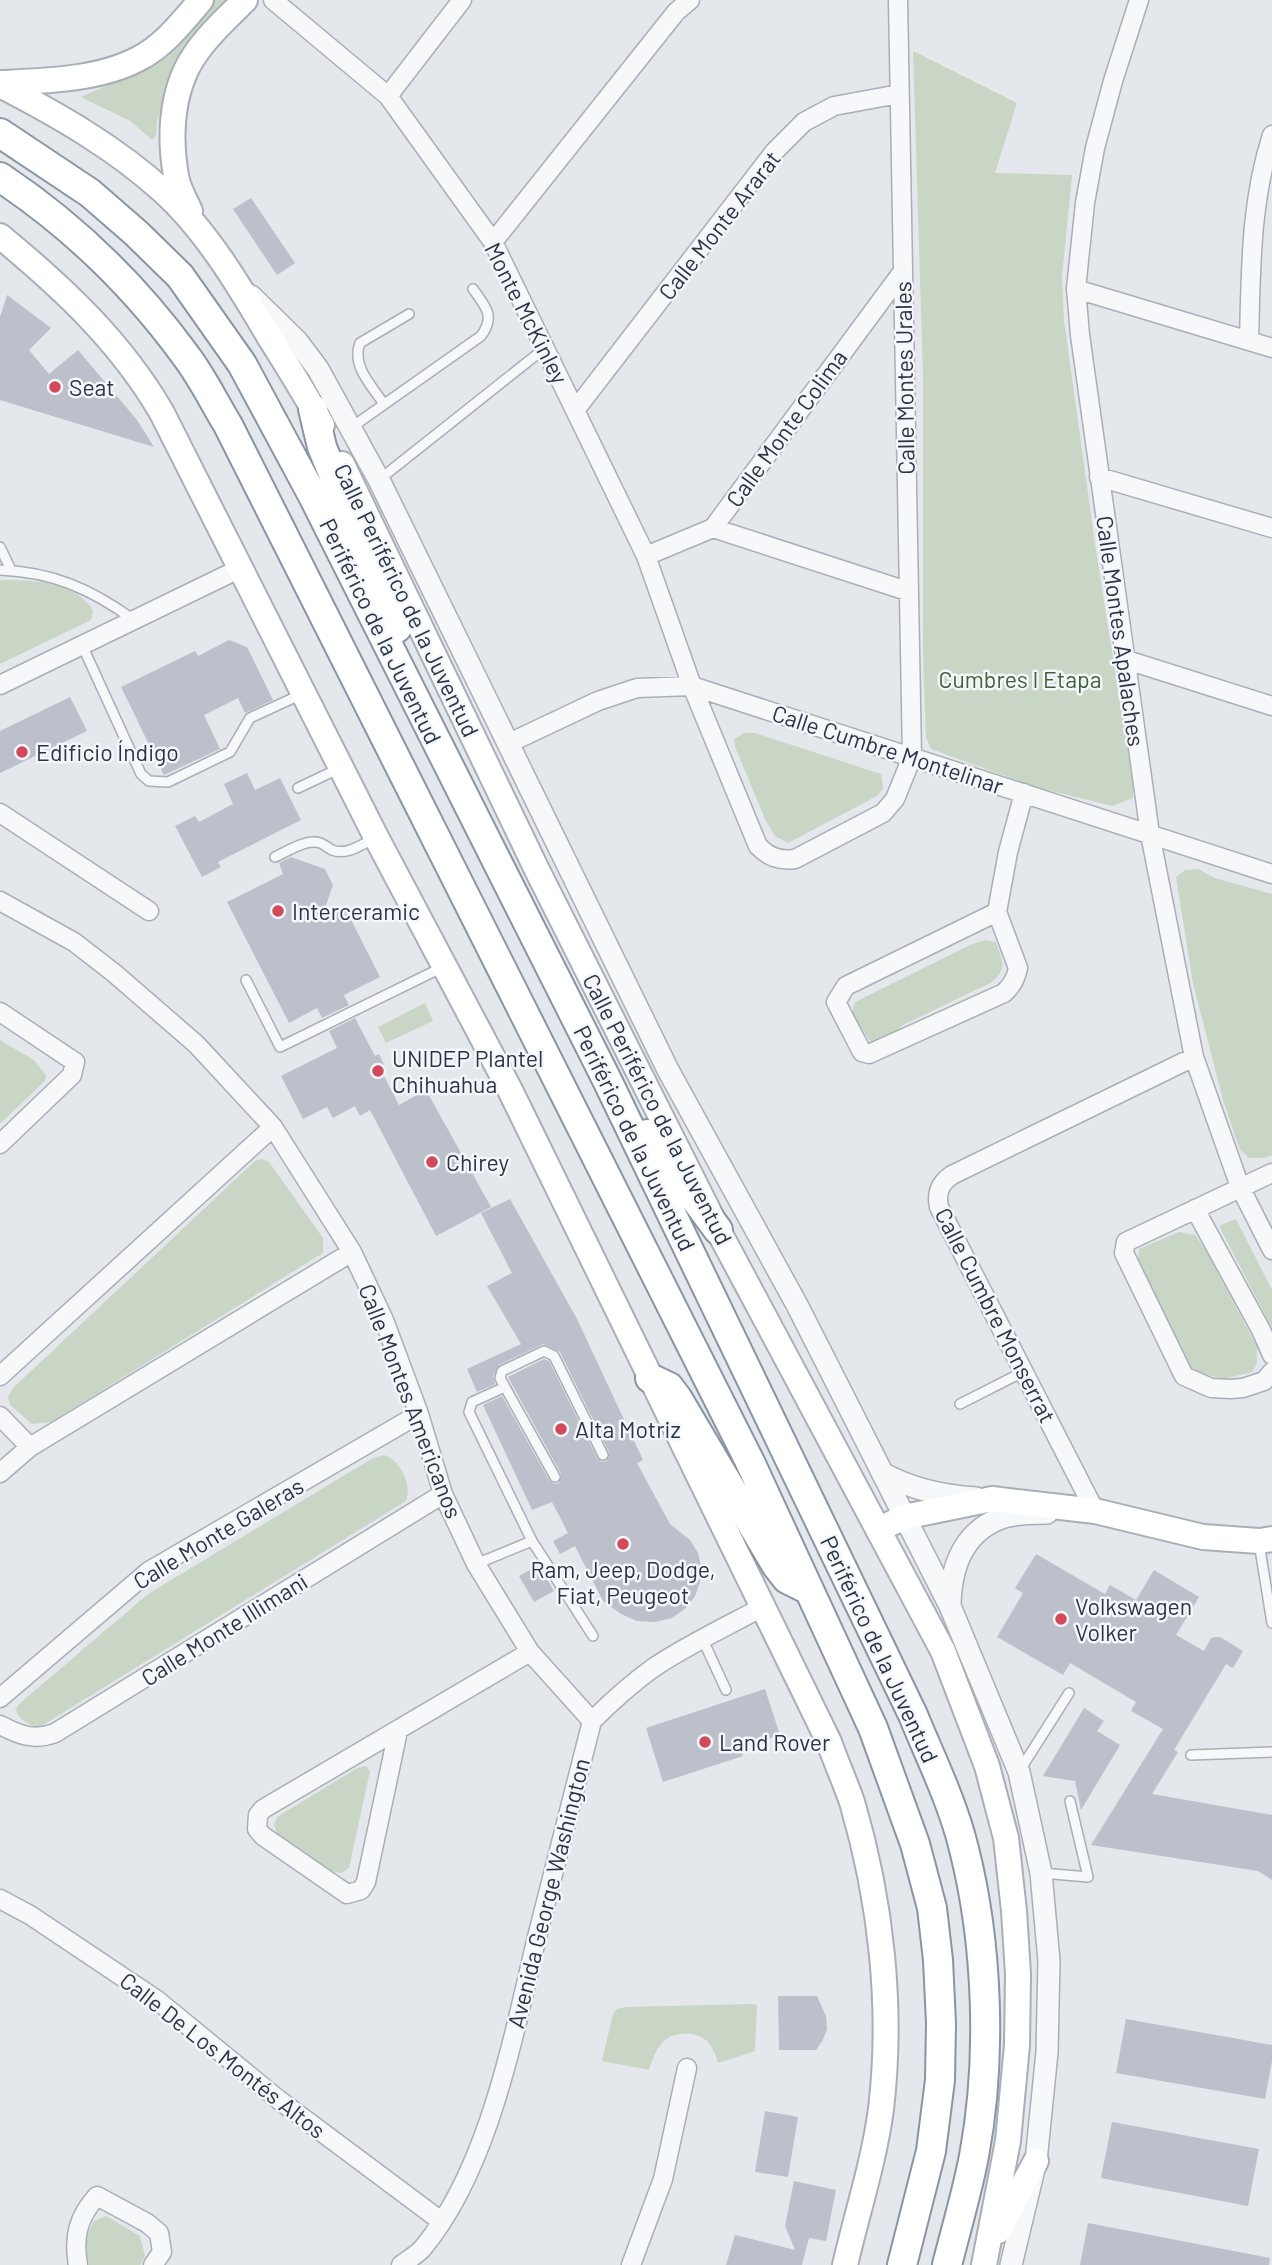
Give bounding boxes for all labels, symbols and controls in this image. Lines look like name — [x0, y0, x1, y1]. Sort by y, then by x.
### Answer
street label: Calle Monte Ararat — [652, 145, 786, 305]
street label: Monte McKinley — [479, 238, 575, 389]
street label: Calle Montes Urales — [888, 281, 920, 475]
street label: Calle Monte Colima — [720, 344, 852, 512]
place label: Seat — [69, 373, 115, 401]
marker: Seat — [47, 379, 63, 395]
street label: Calle Periférico de la Juventud — [329, 459, 485, 741]
street label: Periférico de la Juventud — [314, 514, 448, 748]
street label: Calle Montes Apalaches — [1091, 514, 1151, 748]
park label: Cumbres I Etapa — [939, 665, 1101, 693]
street label: Calle Cumbre Montelinar — [769, 698, 1008, 800]
place label: Edificio Índigo — [36, 738, 179, 766]
marker: Edificio Índigo — [14, 744, 30, 760]
place label: Interceramic — [292, 897, 420, 925]
marker: Interceramic — [270, 903, 286, 919]
street label: Calle Periférico de la Juventud — [578, 969, 738, 1249]
street label: Periférico de la Juventud — [568, 1021, 702, 1255]
place label: UNIDEP Plantel Chihuahua — [392, 1044, 543, 1098]
marker: UNIDEP Plantel Chihuahua — [370, 1063, 386, 1079]
place label: Chirey — [446, 1148, 509, 1176]
marker: Chirey — [424, 1154, 440, 1170]
street label: Calle Cumbre Monserrat — [930, 1203, 1062, 1427]
street label: Calle Montes Americanos — [353, 1280, 469, 1522]
place label: Alta Motriz — [575, 1415, 681, 1443]
marker: Alta Motriz — [553, 1421, 569, 1437]
street label: Calle Monte Galeras — [128, 1471, 308, 1595]
street label: Periférico de la Juventud — [815, 1531, 945, 1767]
marker: Ram, Jeep, Dodge, Fiat, Peugeot — [615, 1536, 631, 1552]
place label: Ram, Jeep, Dodge, Fiat, Peugeot — [530, 1555, 716, 1609]
street label: Calle Monte Illimani — [136, 1567, 312, 1691]
place label: Volkswagen Volker — [1075, 1592, 1192, 1646]
marker: Volkswagen Volker — [1053, 1611, 1069, 1627]
place label: Land Rover — [719, 1728, 831, 1756]
marker: Land Rover — [697, 1734, 713, 1750]
street label: Avenida George Washington — [501, 1755, 595, 2031]
street label: Calle De Los Montés Altos — [115, 1966, 331, 2144]

